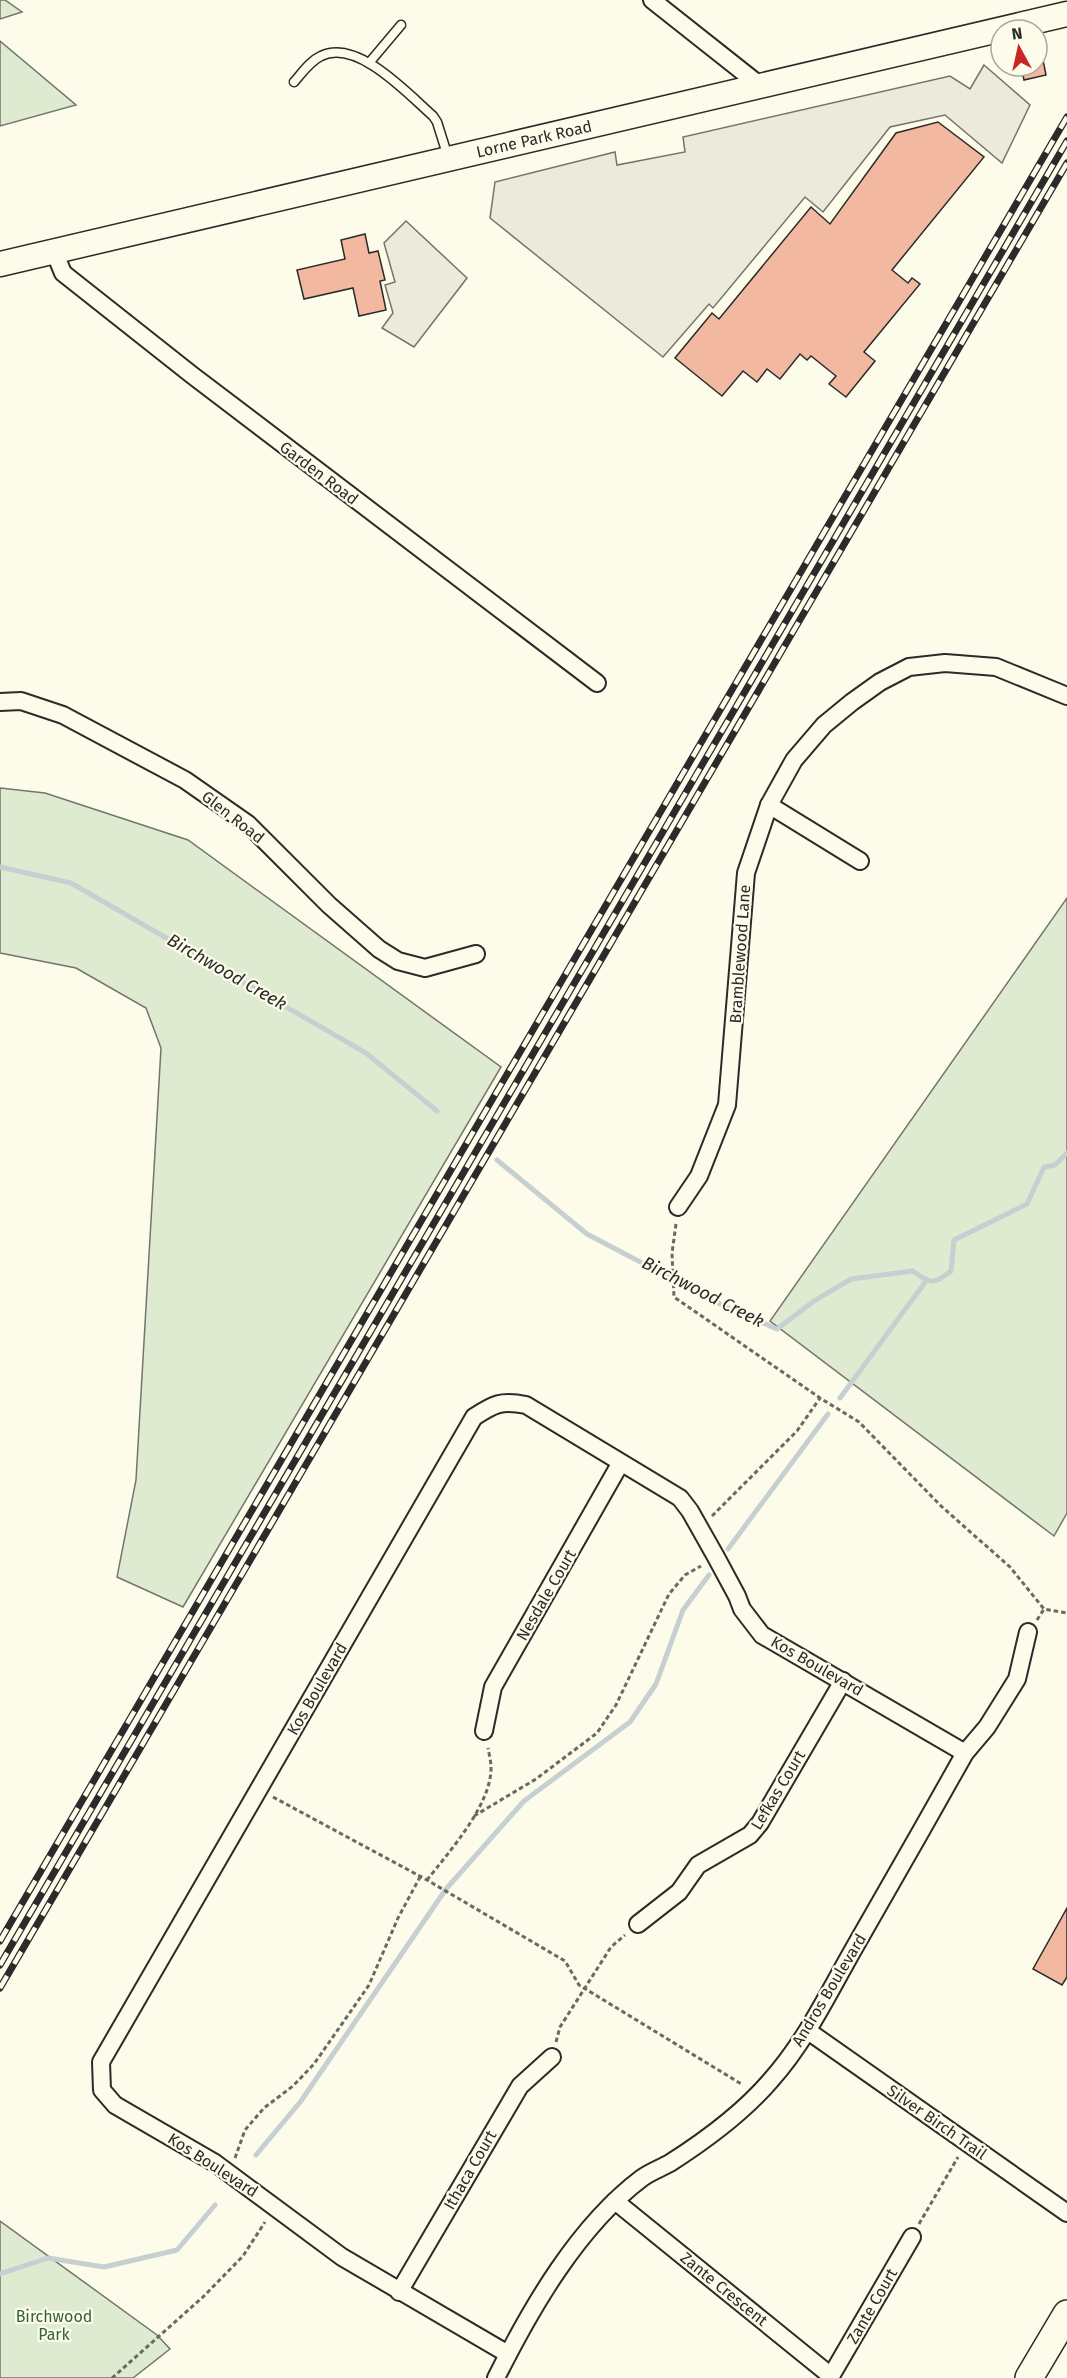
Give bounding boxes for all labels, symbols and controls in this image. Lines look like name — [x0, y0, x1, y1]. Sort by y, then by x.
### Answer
north arrow — [989, 18, 1049, 78]
text: N — [1010, 23, 1024, 44]
street label: Lorne Park Road — [474, 116, 594, 162]
street label: Garden Road — [276, 437, 362, 509]
street label: Glen Road — [198, 787, 268, 847]
street label: Bramblewood Lane — [726, 884, 754, 1024]
water label: Birchwood Creek — [163, 929, 291, 1015]
water label: Birchwood Creek — [638, 1252, 768, 1332]
street label: Nesdale Court — [512, 1546, 580, 1644]
street label: Kos Boulevard — [767, 1632, 867, 1700]
street label: Kos Boulevard — [283, 1639, 351, 1739]
street label: Lefkas Court — [747, 1747, 809, 1833]
street label: Andros Boulevard — [788, 1930, 870, 2050]
street label: Silver Birch Trail — [884, 2081, 991, 2164]
street label: Ithaca Court — [440, 2127, 500, 2213]
street label: Kos Boulevard — [164, 2129, 262, 2201]
street label: Zante Crescent — [677, 2248, 772, 2330]
street label: Zante Court — [843, 2265, 901, 2347]
park label: Birchwood Park — [16, 2307, 92, 2344]

